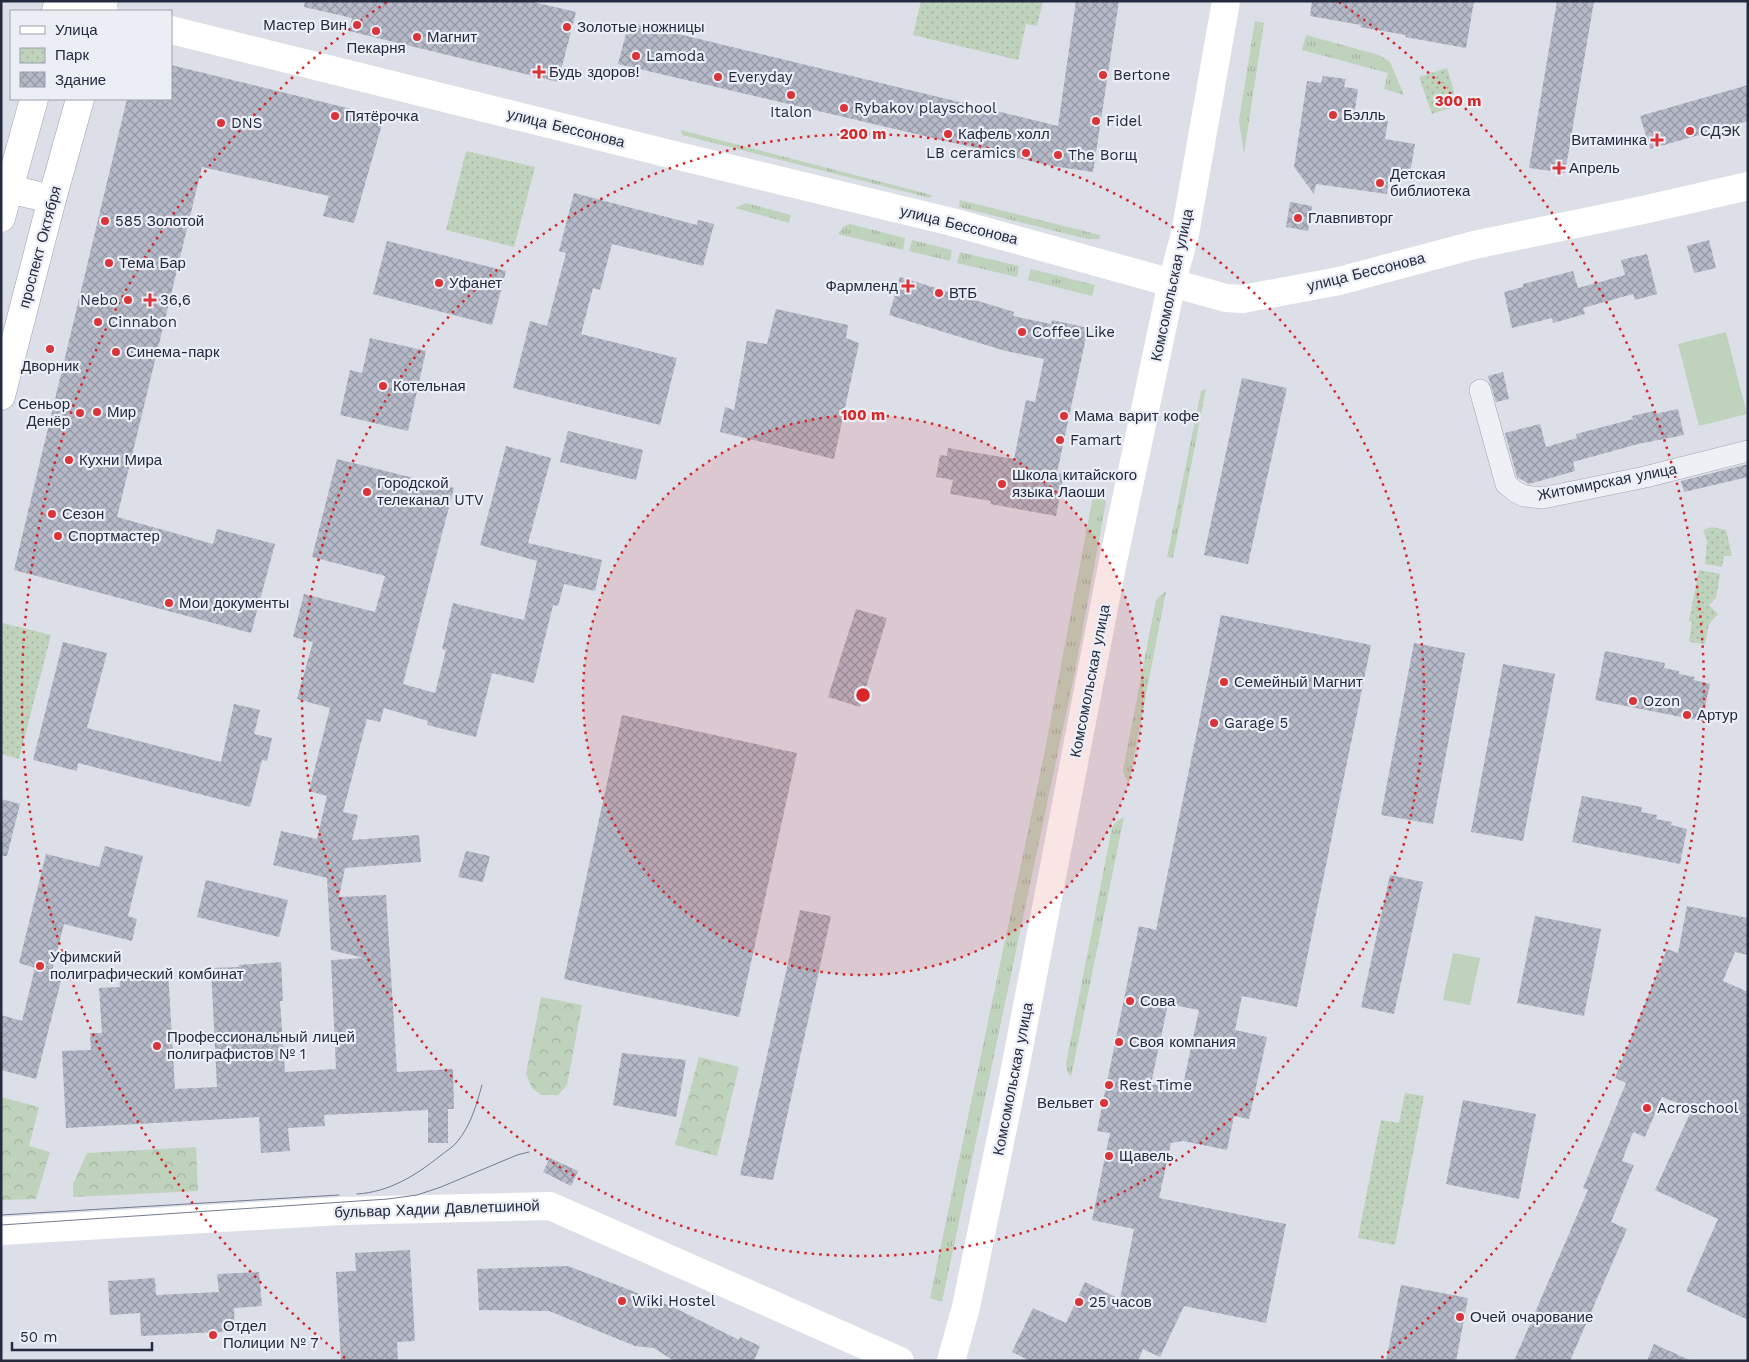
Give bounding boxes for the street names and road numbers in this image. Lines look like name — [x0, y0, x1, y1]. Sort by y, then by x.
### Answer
street label: улица Бессонова — [505, 105, 627, 152]
street label: проспект Октября — [15, 184, 65, 310]
street label: улица Бессонова — [898, 202, 1020, 249]
street label: Комсомольская улица — [1147, 206, 1197, 363]
street label: улица Бессонова — [1305, 248, 1427, 295]
street label: Житомирская улица — [1536, 460, 1679, 504]
street label: Комсомольская улица — [1066, 602, 1114, 759]
street label: Комсомольская улица — [989, 1000, 1037, 1157]
street label: бульвар Хадии Давлетшиной — [334, 1196, 540, 1222]

